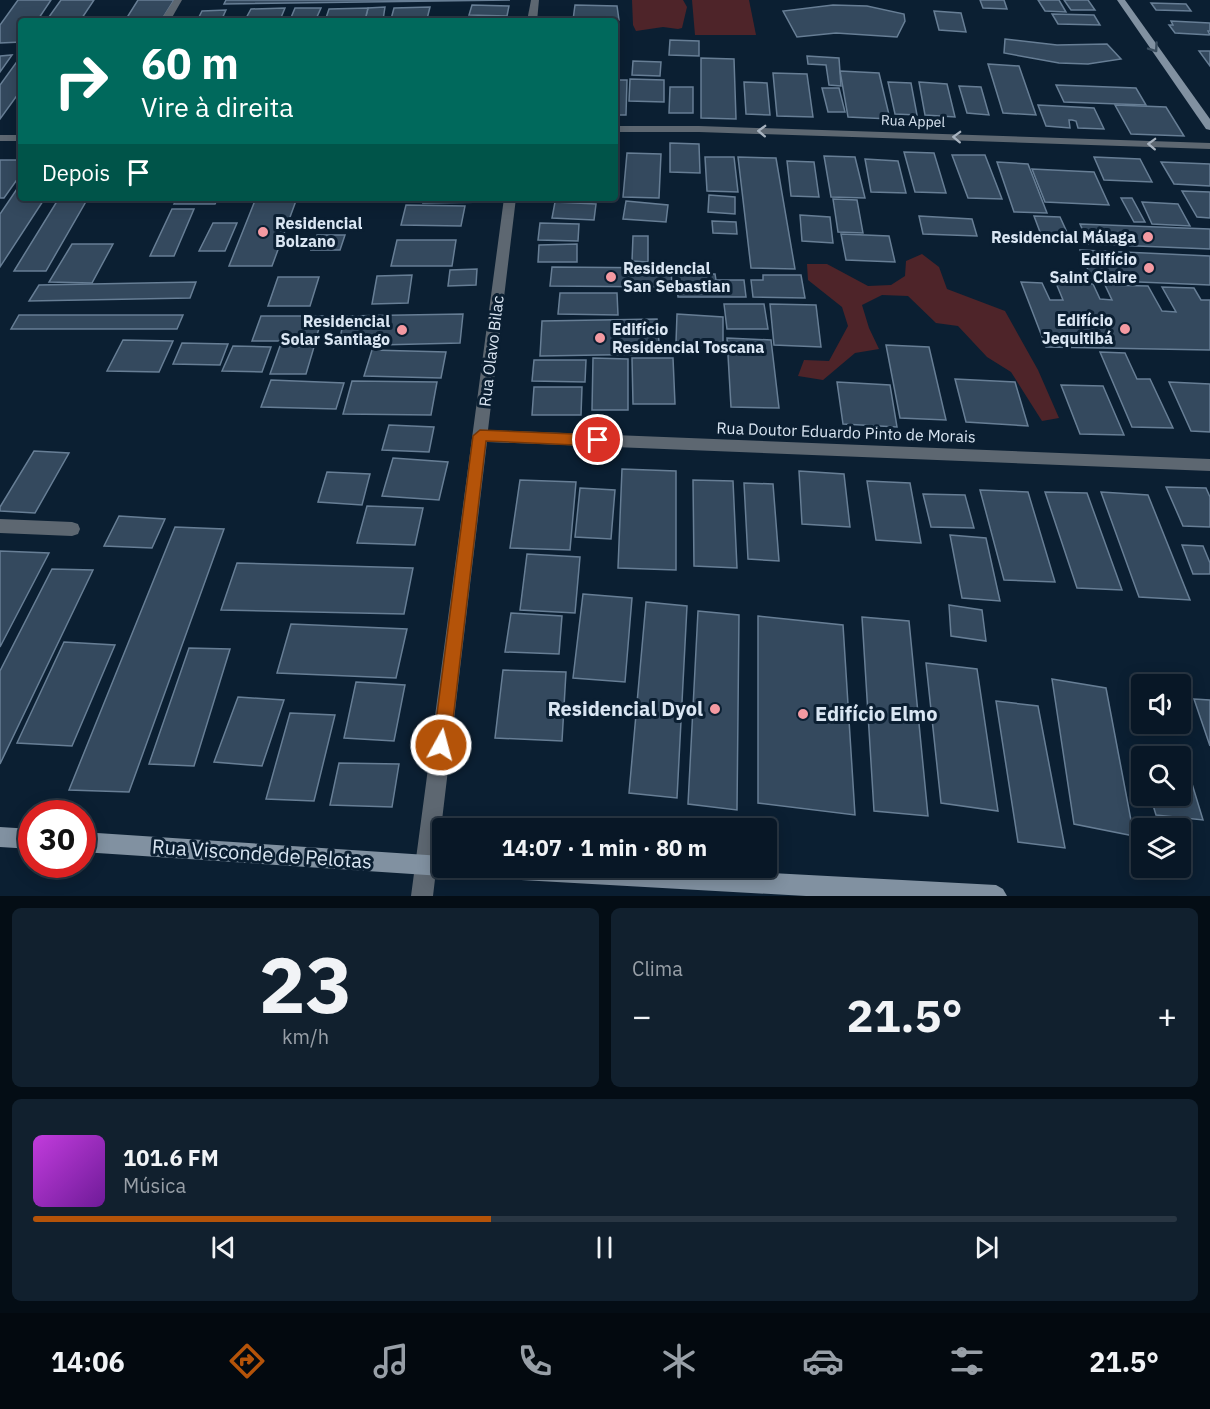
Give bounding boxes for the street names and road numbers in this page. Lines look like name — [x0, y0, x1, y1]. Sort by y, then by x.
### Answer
street label: Rua Appel — [881, 111, 946, 131]
street label: Rua Olavo Bilac — [474, 294, 508, 408]
street label: Rua Doutor Eduardo Pinto de Morais — [716, 417, 976, 447]
street label: Rua Visconde de Pelotas — [151, 832, 373, 875]

